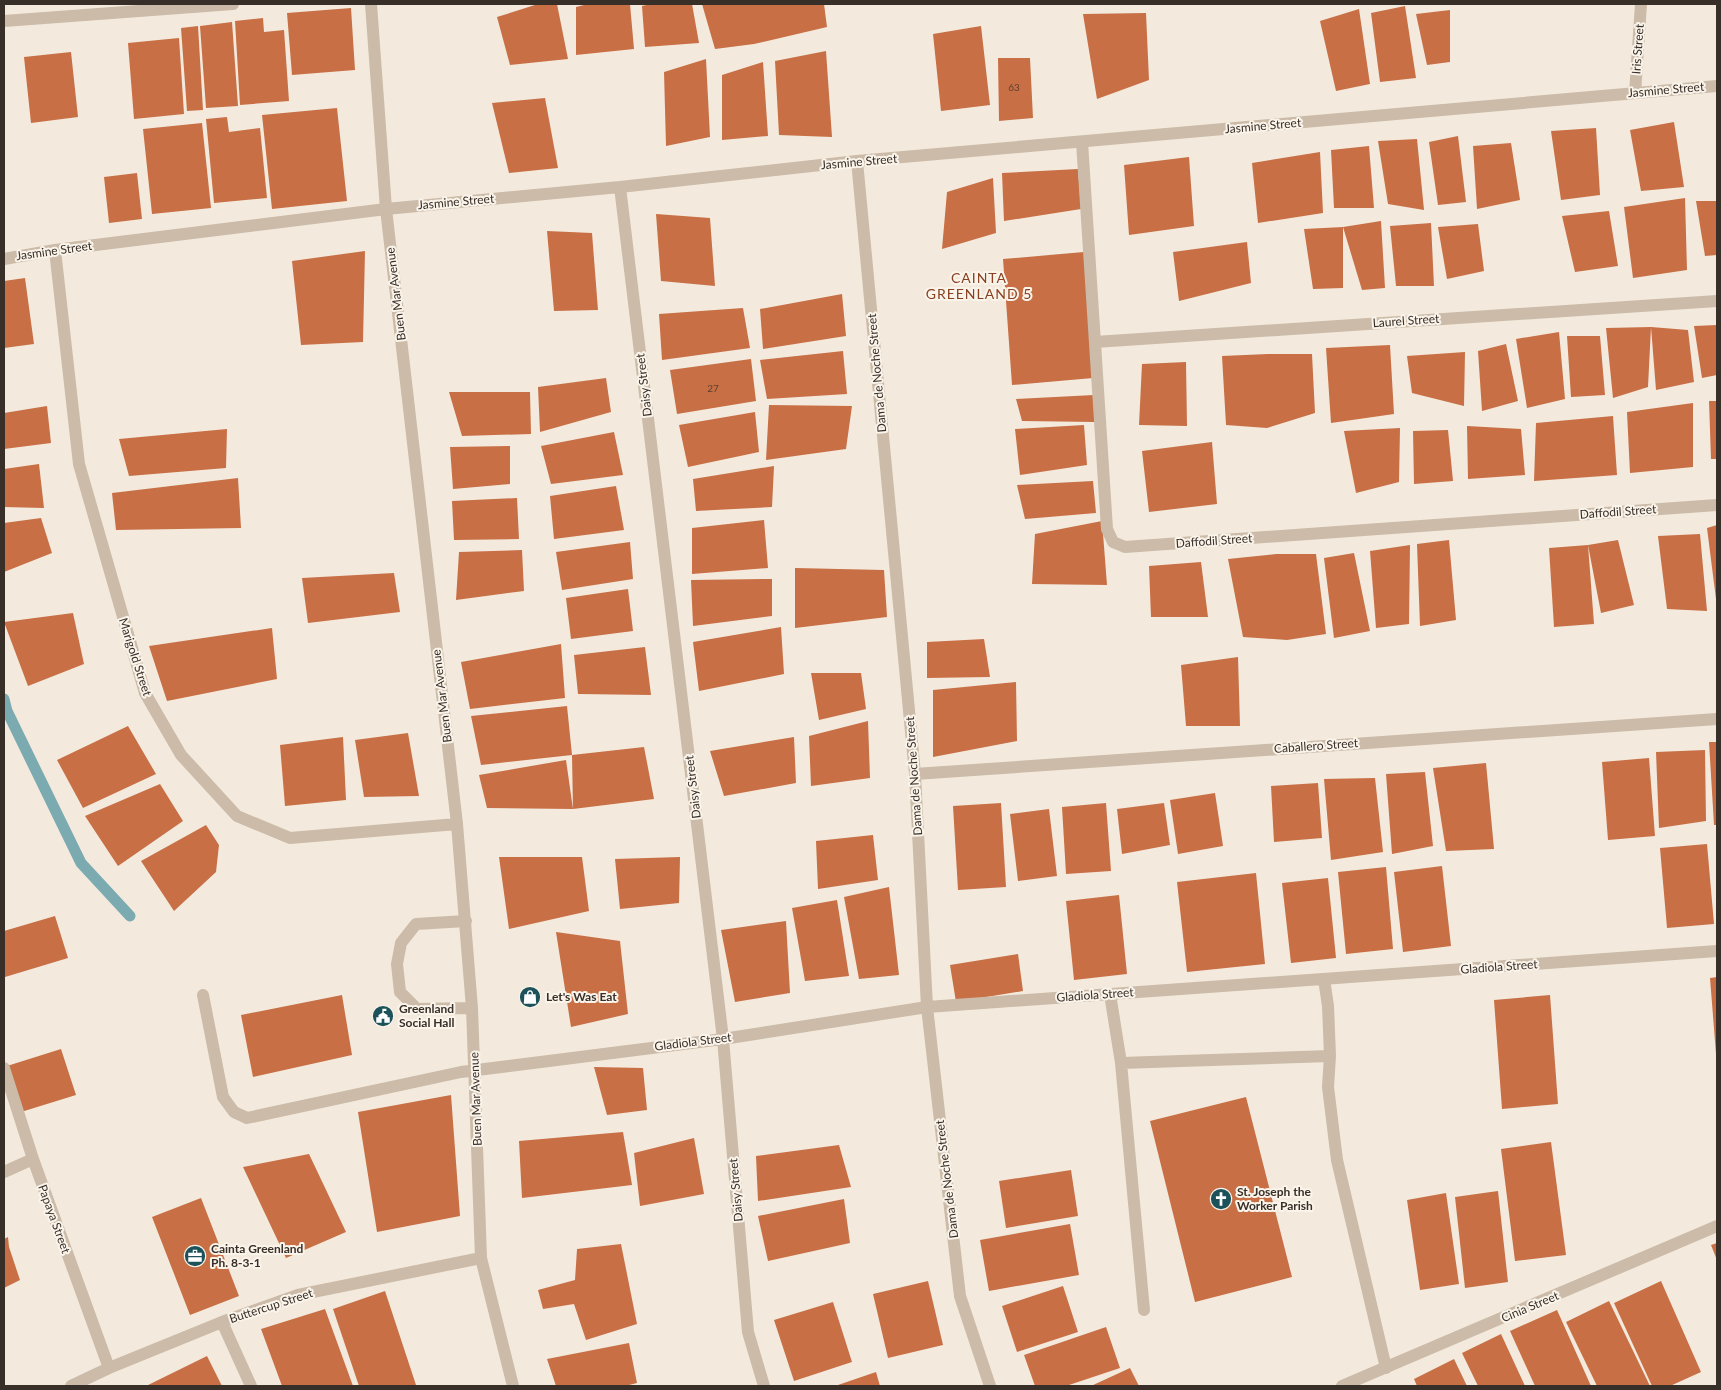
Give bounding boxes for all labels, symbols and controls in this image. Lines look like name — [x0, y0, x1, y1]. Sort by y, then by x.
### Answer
street label: Iris Street — [1628, 23, 1647, 75]
street label: Jasmine Street — [1627, 79, 1705, 100]
house number: 63 — [1008, 81, 1020, 93]
street label: Jasmine Street — [1224, 115, 1302, 136]
street label: Jasmine Street — [820, 151, 898, 172]
street label: Jasmine Street — [417, 191, 495, 212]
street label: Jasmine Street — [15, 238, 94, 263]
street label: Buen Mar Avenue — [382, 247, 409, 342]
district label: CAINTA GREENLAND 5 — [926, 269, 1032, 302]
street label: Laurel Street — [1372, 311, 1440, 330]
street label: Dama de Noche Street — [864, 312, 889, 433]
street label: Daisy Street — [632, 352, 655, 417]
house number: 27 — [707, 382, 719, 394]
street label: Daffodil Street — [1579, 501, 1657, 522]
street label: Daffodil Street — [1175, 530, 1253, 551]
street label: Marigold Street — [116, 616, 155, 699]
street label: Buen Mar Avenue — [428, 649, 455, 744]
street label: Dama de Noche Street — [902, 715, 925, 836]
street label: Caballero Street — [1273, 735, 1359, 756]
street label: Daisy Street — [681, 754, 704, 819]
street label: Gladiola Street — [1460, 956, 1539, 977]
street label: Gladiola Street — [1056, 984, 1135, 1005]
shop icon: Let's Was Eat — [518, 985, 542, 1009]
place label: Let's Was Eat — [546, 989, 617, 1004]
place label: Greenland Social Hall — [399, 1001, 454, 1030]
public building icon: Greenland Social Hall — [371, 1004, 395, 1028]
street label: Gladiola Street — [654, 1029, 733, 1054]
street label: Buen Mar Avenue — [466, 1052, 485, 1146]
street label: Dama de Noche Street — [932, 1118, 961, 1239]
street label: Daisy Street — [725, 1157, 746, 1222]
street label: Papaya Street — [35, 1182, 74, 1256]
place label: St. Joseph the Worker Parish — [1237, 1184, 1313, 1213]
church icon: St. Joseph the Worker Parish — [1209, 1187, 1233, 1211]
place label: Cainta Greenland Ph. 8-3-1 — [211, 1241, 304, 1270]
office icon: Cainta Greenland Ph. 8-3-1 — [183, 1244, 207, 1268]
street label: Buttercup Street — [227, 1285, 315, 1326]
street label: Cinia Street — [1499, 1287, 1561, 1325]

